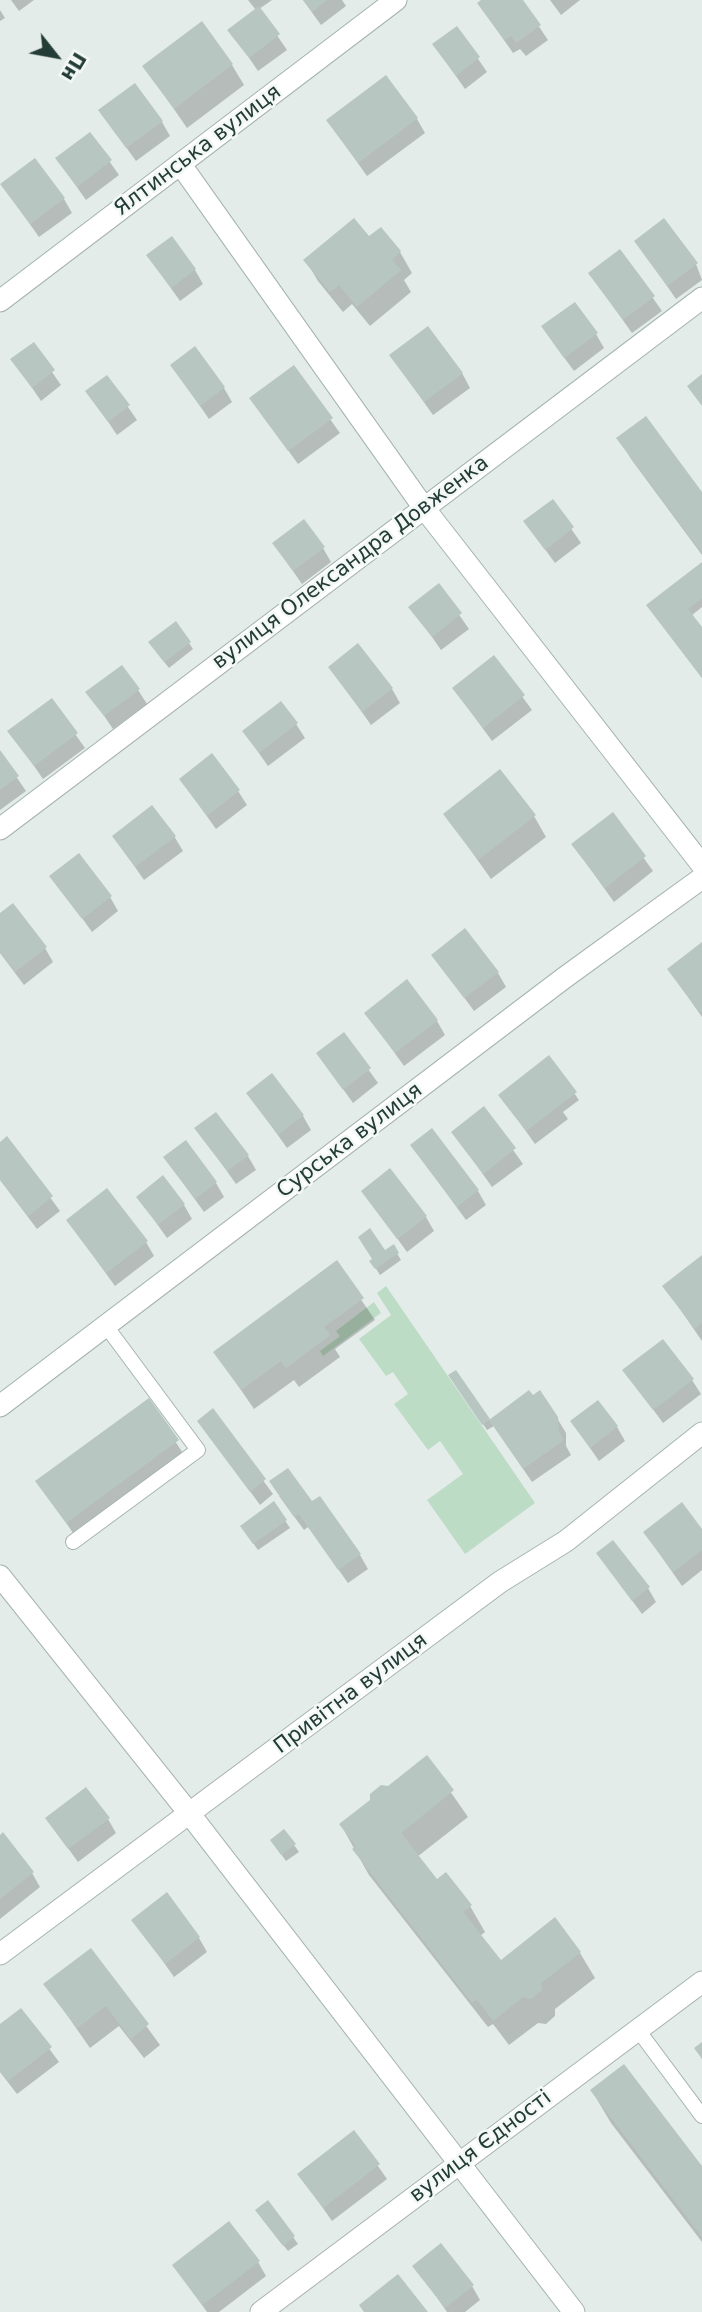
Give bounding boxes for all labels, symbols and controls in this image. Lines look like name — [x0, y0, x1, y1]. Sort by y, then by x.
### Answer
north arrow — [21, 21, 91, 91]
text: Пн — [57, 49, 91, 85]
street label: Ялтинська вулиця — [110, 80, 286, 222]
street label: вулиця Олександра Довженка — [208, 451, 494, 675]
street label: Сурська вулиця — [272, 1078, 428, 1204]
street label: Привітна вулиця — [269, 1628, 433, 1760]
street label: вулиця Єдності — [405, 2086, 557, 2208]

